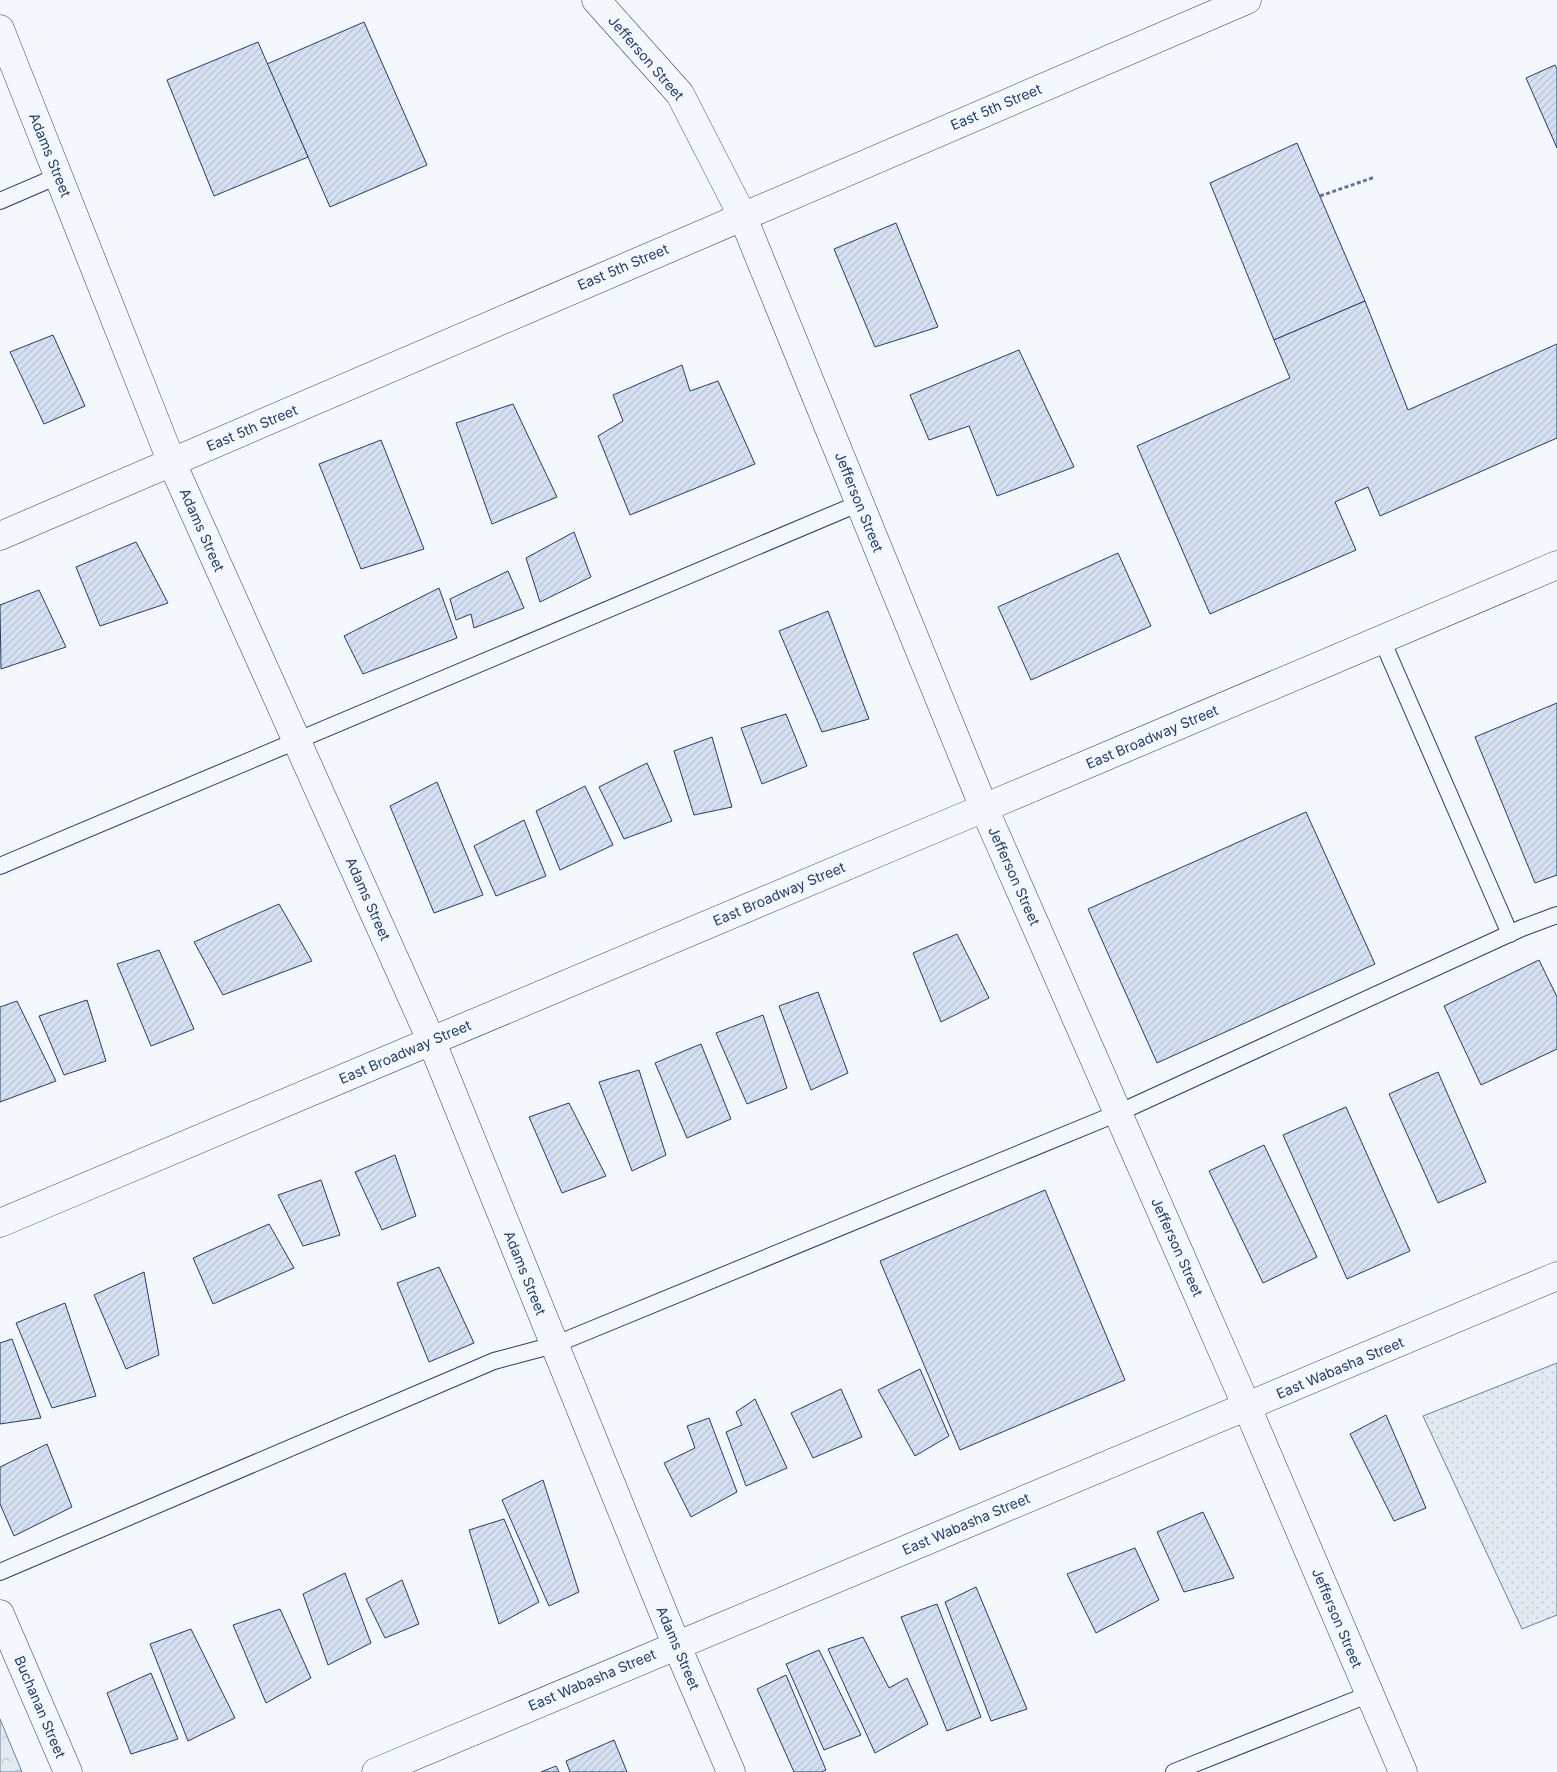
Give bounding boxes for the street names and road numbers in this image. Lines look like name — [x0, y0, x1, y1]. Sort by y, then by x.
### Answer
street label: Jefferson Street — [605, 12, 688, 104]
street label: East 5th Street — [948, 80, 1044, 133]
street label: Adams Street — [26, 110, 75, 200]
street label: East 5th Street — [575, 240, 671, 293]
street label: East 5th Street — [204, 401, 300, 454]
street label: Jefferson Street — [832, 449, 887, 555]
street label: Adams Street — [177, 486, 229, 574]
street label: East Broadway Street — [1083, 701, 1221, 772]
street label: Jefferson Street — [985, 824, 1044, 928]
street label: Adams Street — [343, 855, 395, 943]
street label: East Broadway Street — [710, 858, 848, 929]
street label: East Broadway Street — [336, 1016, 474, 1087]
street label: Jefferson Street — [1148, 1195, 1207, 1299]
street label: Adams Street — [501, 1228, 550, 1318]
street label: East Wabasha Street — [1274, 1333, 1406, 1402]
street label: East Wabasha Street — [900, 1489, 1032, 1558]
street label: Jefferson Street — [1309, 1565, 1366, 1671]
street label: Adams Street — [653, 1603, 704, 1693]
street label: East Wabasha Street — [526, 1645, 658, 1714]
street label: Buchanan Street — [11, 1653, 70, 1761]

